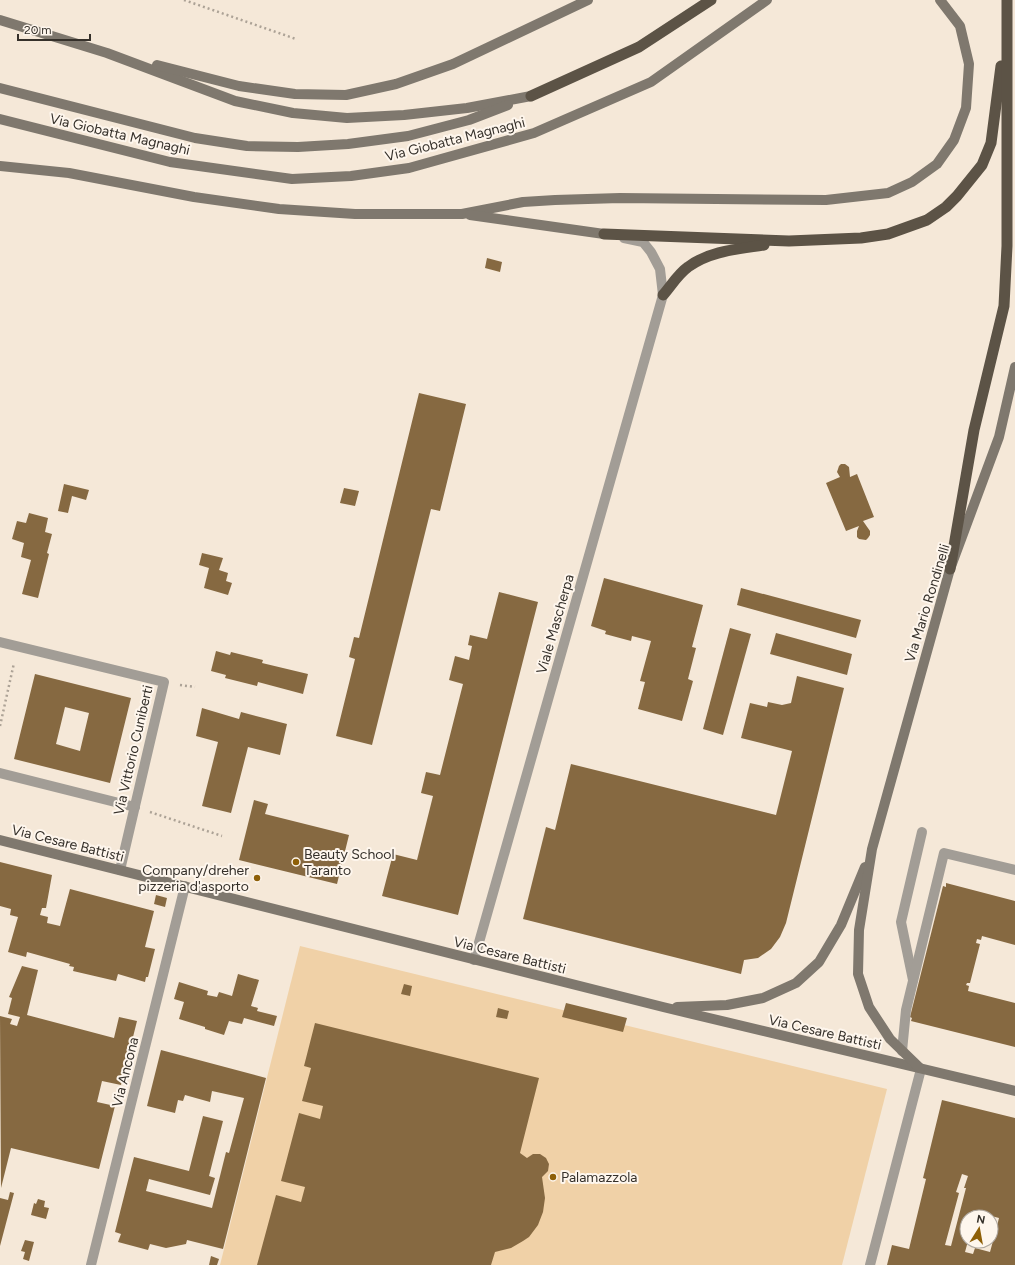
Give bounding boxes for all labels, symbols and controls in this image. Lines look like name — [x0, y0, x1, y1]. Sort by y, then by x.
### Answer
scale bar — [18, 16, 90, 42]
text: 20 m — [24, 23, 52, 37]
street label: Via Giobatta Magnaghi — [48, 110, 192, 159]
street label: Via Giobatta Magnaghi — [383, 114, 527, 165]
street label: Via Mario Rondinelli — [901, 542, 954, 664]
street label: Viale Mascherpa — [533, 572, 578, 676]
street label: Via Vittorio Cuniberti — [110, 683, 157, 817]
street label: Via Cesare Battisti — [10, 821, 126, 866]
place label: Beauty School Taranto — [304, 846, 395, 879]
marker: Beauty School Taranto — [291, 857, 301, 867]
place label: Company/dreher pizzeria d'asporto — [138, 862, 249, 895]
marker: Company/dreher pizzeria d'asporto — [252, 873, 262, 883]
street label: Via Cesare Battisti — [452, 933, 568, 978]
street label: Via Cesare Battisti — [767, 1011, 883, 1054]
street label: Via Ancona — [109, 1035, 142, 1109]
place label: Palamazzola — [561, 1169, 637, 1186]
marker: Palamazzola — [548, 1172, 558, 1182]
north arrow — [959, 1209, 999, 1249]
text: N — [975, 1212, 986, 1227]

